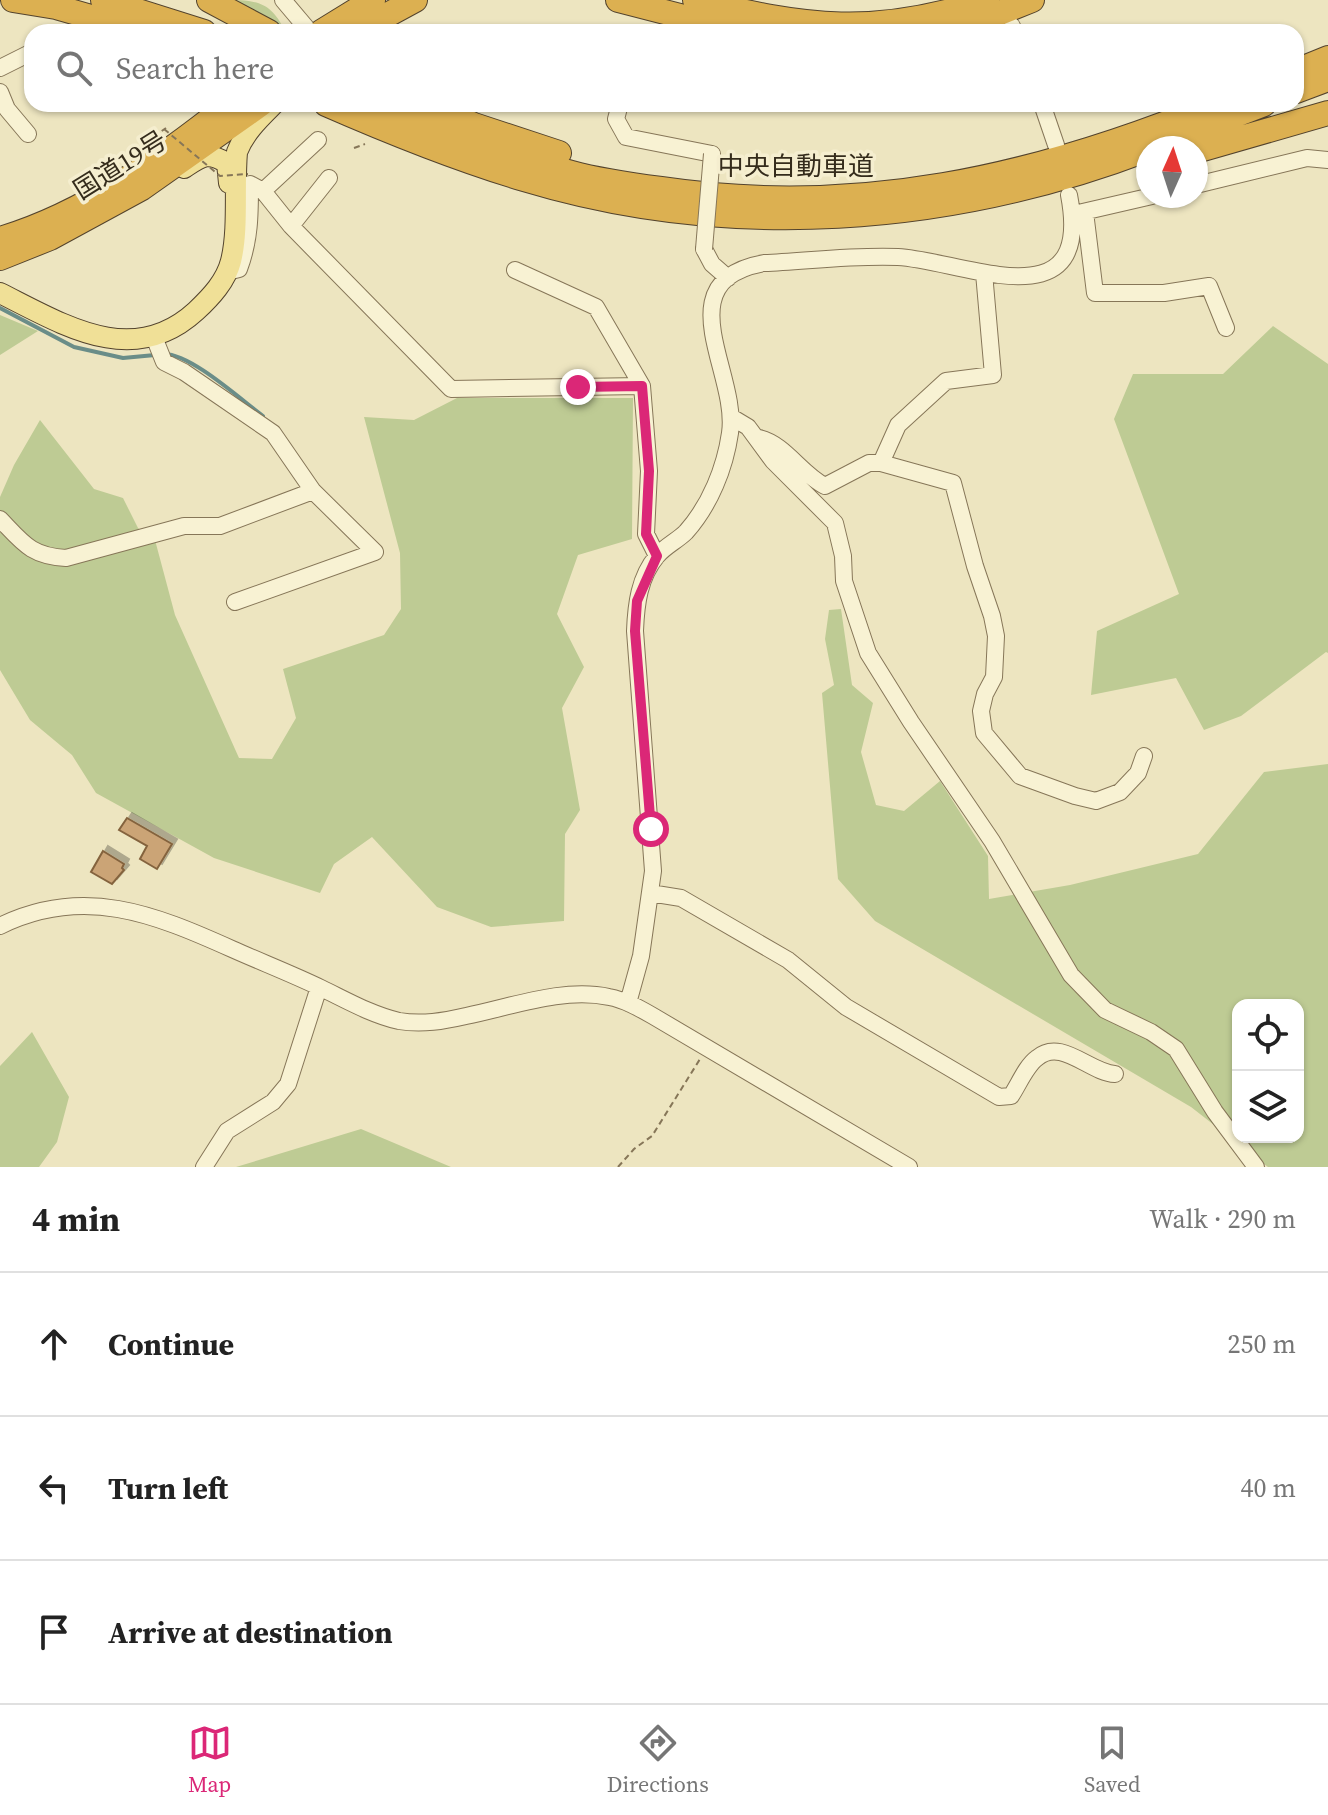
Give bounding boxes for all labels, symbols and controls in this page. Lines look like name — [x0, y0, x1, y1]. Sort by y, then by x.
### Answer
search box — [24, 24, 1304, 112]
icon: search — [52, 46, 96, 90]
text: Search here — [116, 48, 274, 89]
street label: 国道19号 — [66, 122, 174, 208]
north arrow — [1136, 136, 1208, 208]
street label: 中央自動車道 — [718, 148, 874, 184]
route end — [560, 369, 596, 405]
route start — [633, 811, 669, 847]
map controls — [1232, 999, 1304, 1143]
button: locate — [1232, 999, 1304, 1071]
button: layers — [1232, 1071, 1304, 1143]
text: 4 min — [32, 1196, 120, 1242]
text: Walk · 290 m — [1149, 1201, 1296, 1237]
icon: ahead — [32, 1322, 76, 1366]
text: Continue — [108, 1324, 234, 1365]
text: 250 m — [1228, 1326, 1296, 1362]
icon: left — [32, 1466, 76, 1510]
text: Turn left — [108, 1468, 228, 1509]
text: 40 m — [1241, 1470, 1296, 1506]
icon: arrive — [32, 1610, 76, 1654]
text: Arrive at destination — [108, 1612, 393, 1653]
tab: Map — [188, 1721, 232, 1799]
tab: Directions — [607, 1721, 709, 1799]
tab: Saved — [1084, 1721, 1140, 1799]

